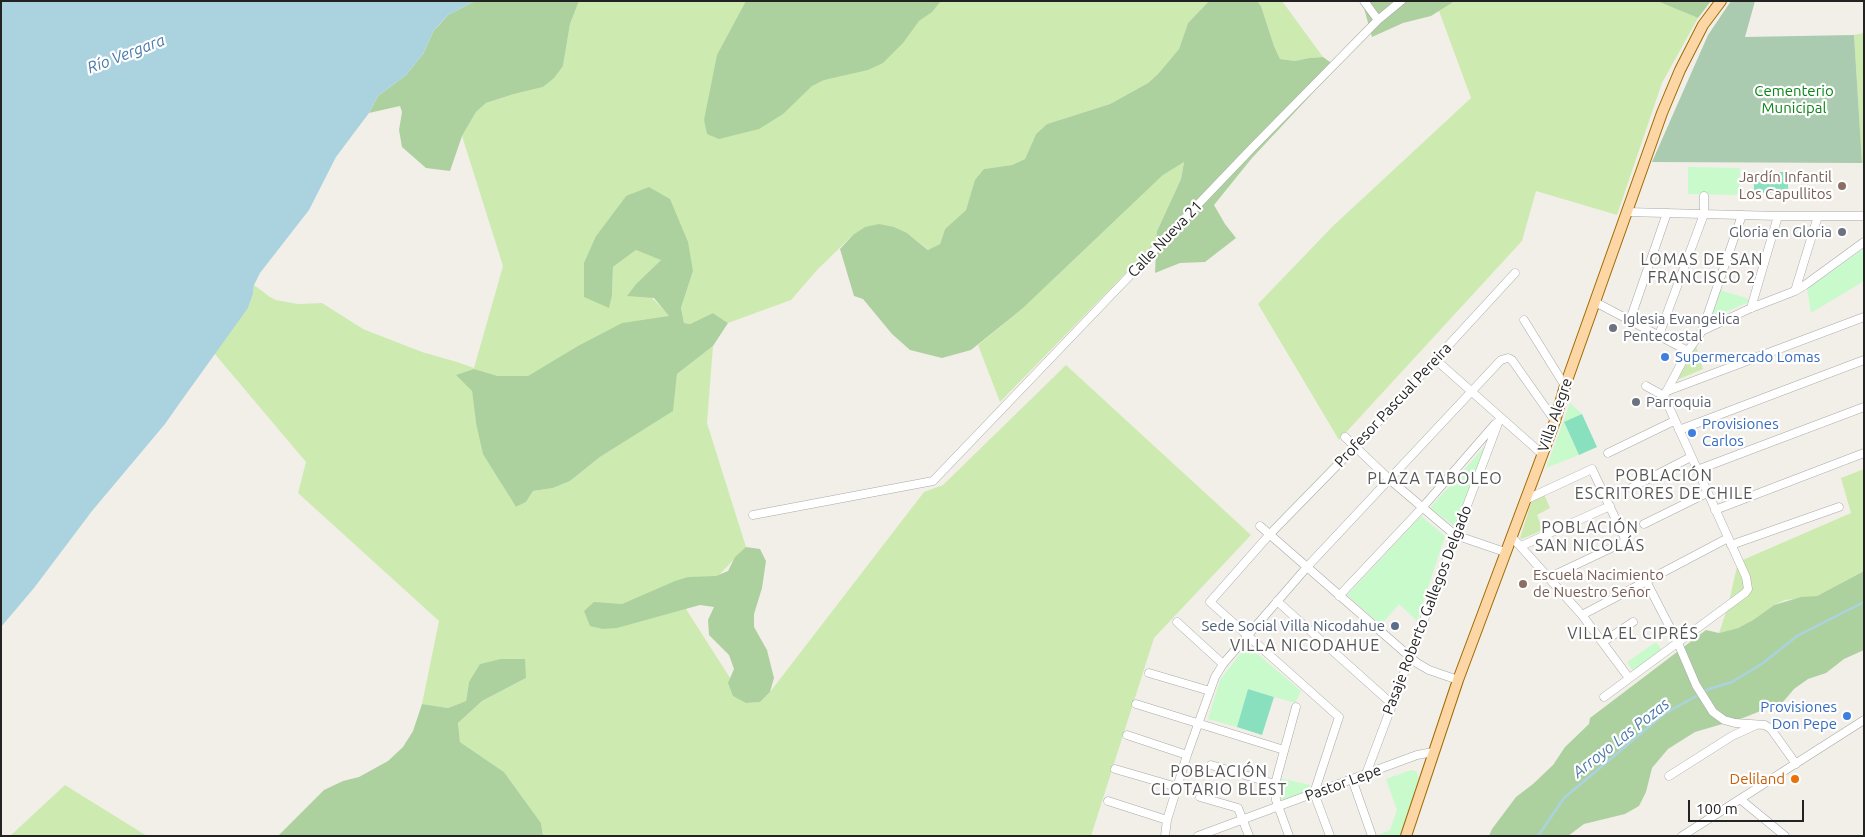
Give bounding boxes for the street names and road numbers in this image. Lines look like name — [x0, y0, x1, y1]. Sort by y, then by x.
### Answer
street label: Calle Nueva 21 — [1124, 197, 1206, 281]
street label: Profesor Pascual Pereira — [1331, 339, 1455, 471]
street label: Villa Alegre — [1534, 376, 1576, 454]
street label: Pasaje Roberto Gallegos Delgado — [1379, 503, 1475, 717]
street label: Pastor Lepe — [1302, 761, 1384, 805]

